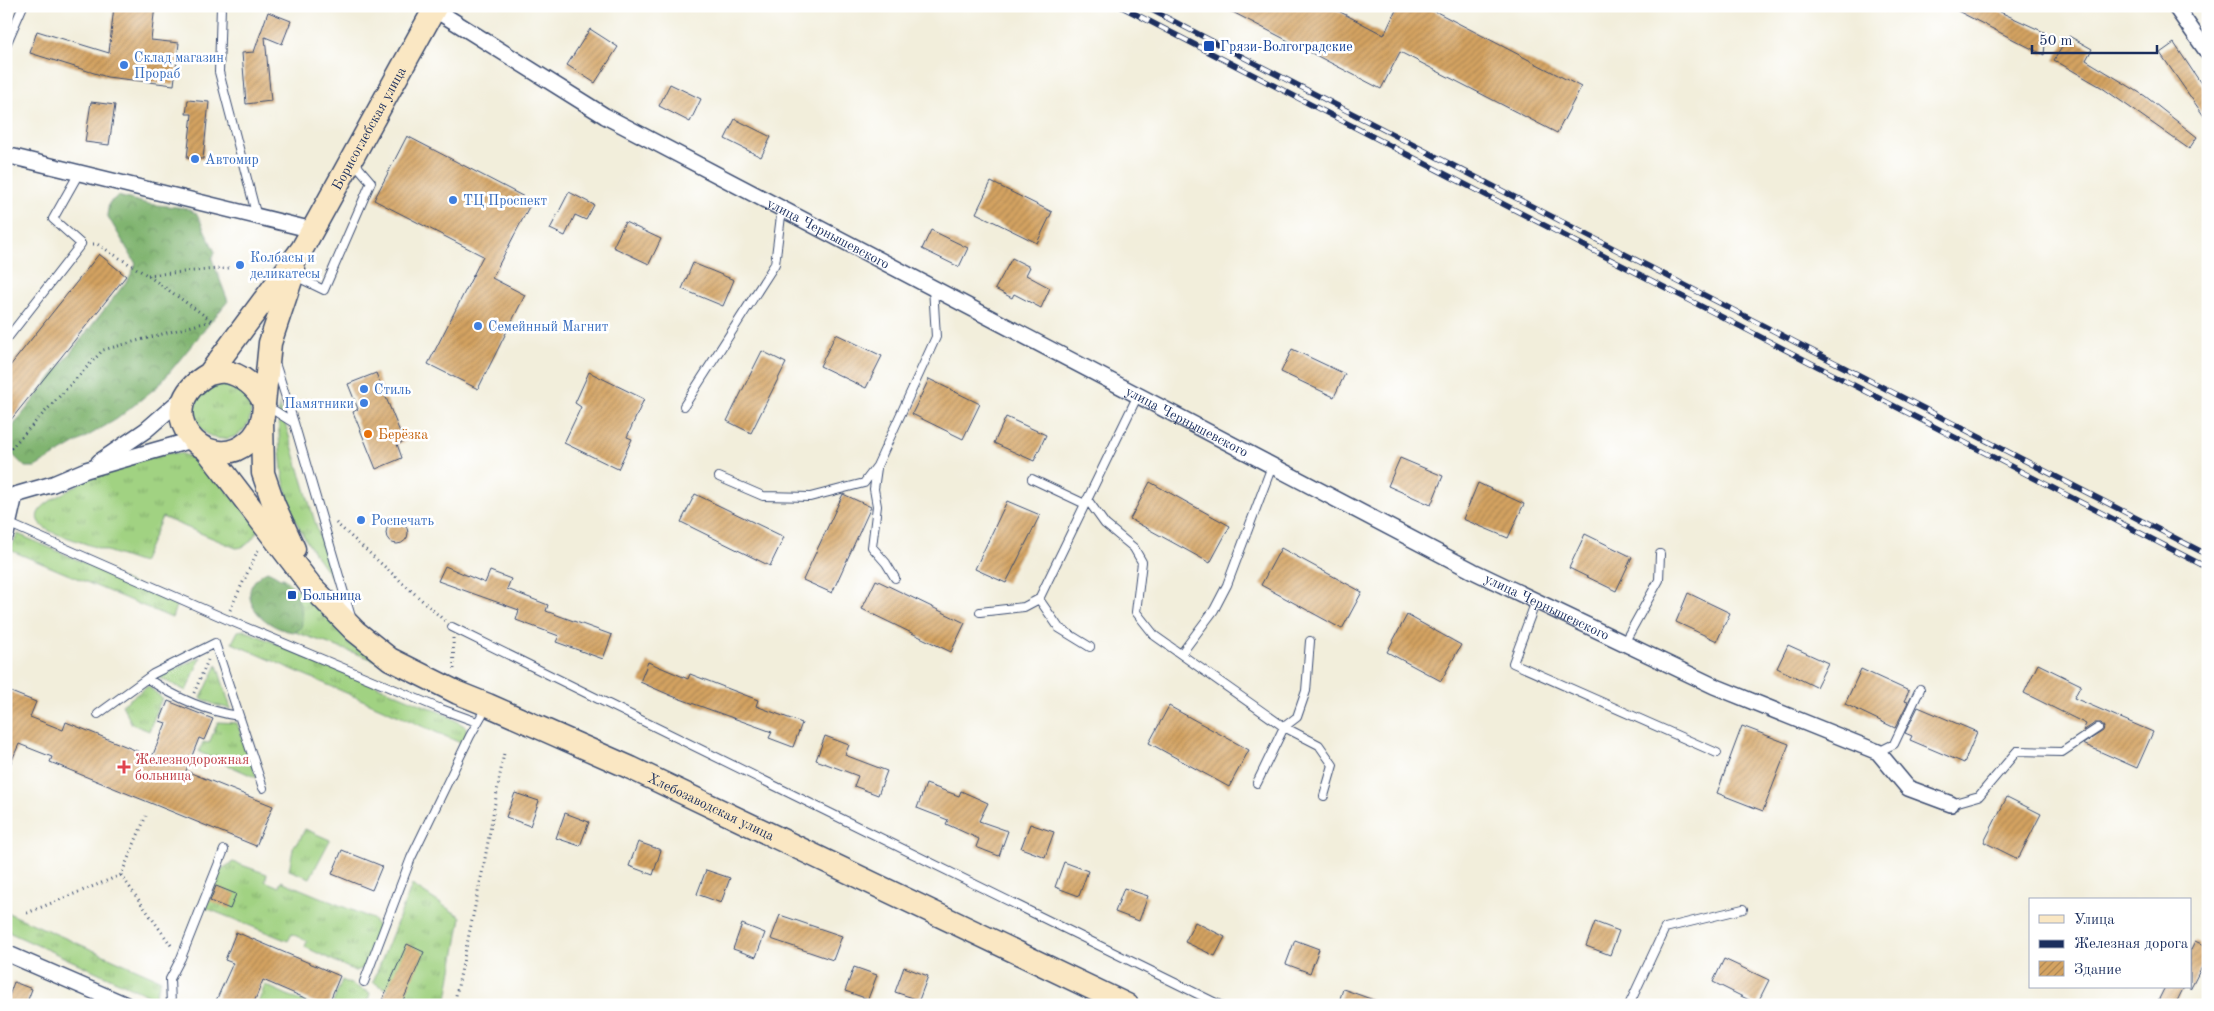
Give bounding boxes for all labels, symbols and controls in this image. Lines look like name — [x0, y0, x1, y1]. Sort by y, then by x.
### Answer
scale bar — [2032, 22, 2156, 54]
text: 50 m — [2039, 34, 2073, 49]
marker: Грязи-Волгоградские — [1202, 39, 1216, 53]
place label: Грязи-Волгоградские — [1220, 40, 1353, 54]
place label: Склад магазин Прораб — [134, 51, 224, 81]
marker: Склад магазин Прораб — [118, 59, 130, 71]
street label: Борисоглебская улица — [330, 65, 409, 193]
marker: Автомир — [189, 153, 201, 165]
place label: Автомир — [205, 153, 259, 167]
marker: ТЦ Проспект — [447, 194, 459, 206]
place label: ТЦ Проспект — [463, 194, 548, 208]
street label: улица Чернышевского — [764, 196, 892, 272]
place label: Колбасы и деликатесы — [250, 251, 320, 281]
marker: Колбасы и деликатесы — [234, 259, 246, 271]
marker: Семейнный Магнит — [472, 320, 484, 332]
place label: Семейнный Магнит — [488, 320, 609, 334]
marker: Стиль — [358, 383, 370, 395]
place label: Стиль — [374, 383, 412, 397]
street label: улица Чернышевского — [1123, 384, 1250, 460]
place label: Памятники — [284, 397, 354, 411]
marker: Памятники — [358, 397, 370, 409]
marker: Берёзка — [362, 428, 374, 440]
place label: Берёзка — [378, 428, 428, 442]
marker: Роспечать — [355, 514, 367, 526]
place label: Роспечать — [371, 514, 434, 528]
street label: улица Чернышевского — [1482, 572, 1611, 643]
marker: Больница — [286, 589, 298, 601]
place label: Больница — [302, 589, 362, 603]
place label: Железнодорожная больница — [135, 753, 249, 783]
marker: Железнодорожная больница — [117, 760, 131, 774]
street label: Хлебозаводская улица — [646, 771, 776, 843]
legend — [2029, 898, 2192, 988]
text: Улица — [2074, 913, 2115, 928]
text: Железная дорога — [2074, 937, 2189, 952]
text: Здание — [2074, 963, 2121, 978]

